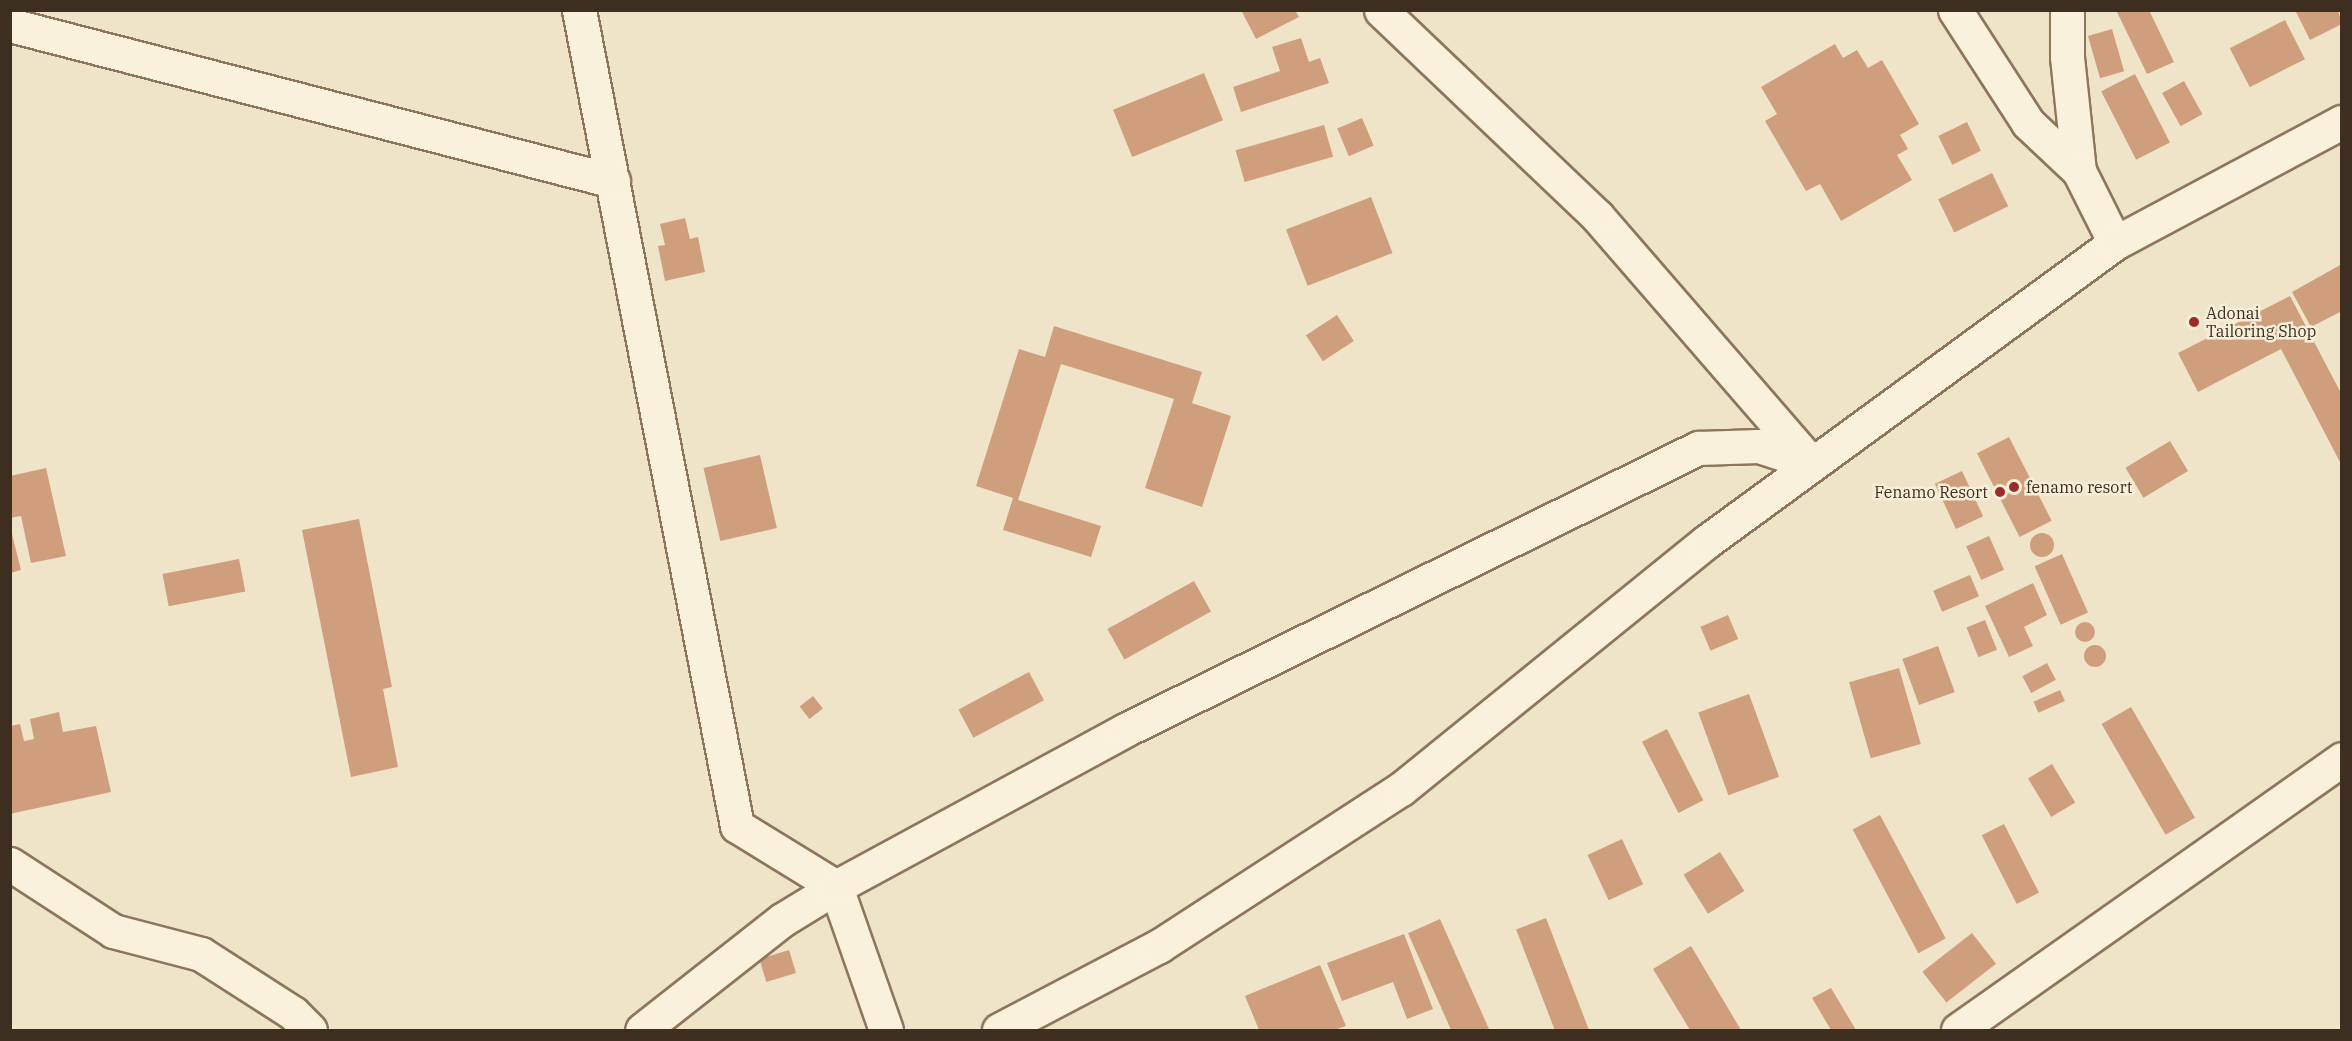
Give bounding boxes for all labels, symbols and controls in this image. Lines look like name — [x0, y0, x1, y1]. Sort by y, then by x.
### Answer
place label: Adonai Tailoring Shop — [2206, 303, 2316, 341]
marker: Adonai Tailoring Shop — [2187, 315, 2201, 329]
place label: fenamo resort — [2026, 477, 2132, 497]
marker: fenamo resort — [2007, 480, 2021, 494]
place label: Fenamo Resort — [1874, 482, 1988, 502]
marker: Fenamo Resort — [1993, 485, 2007, 499]

